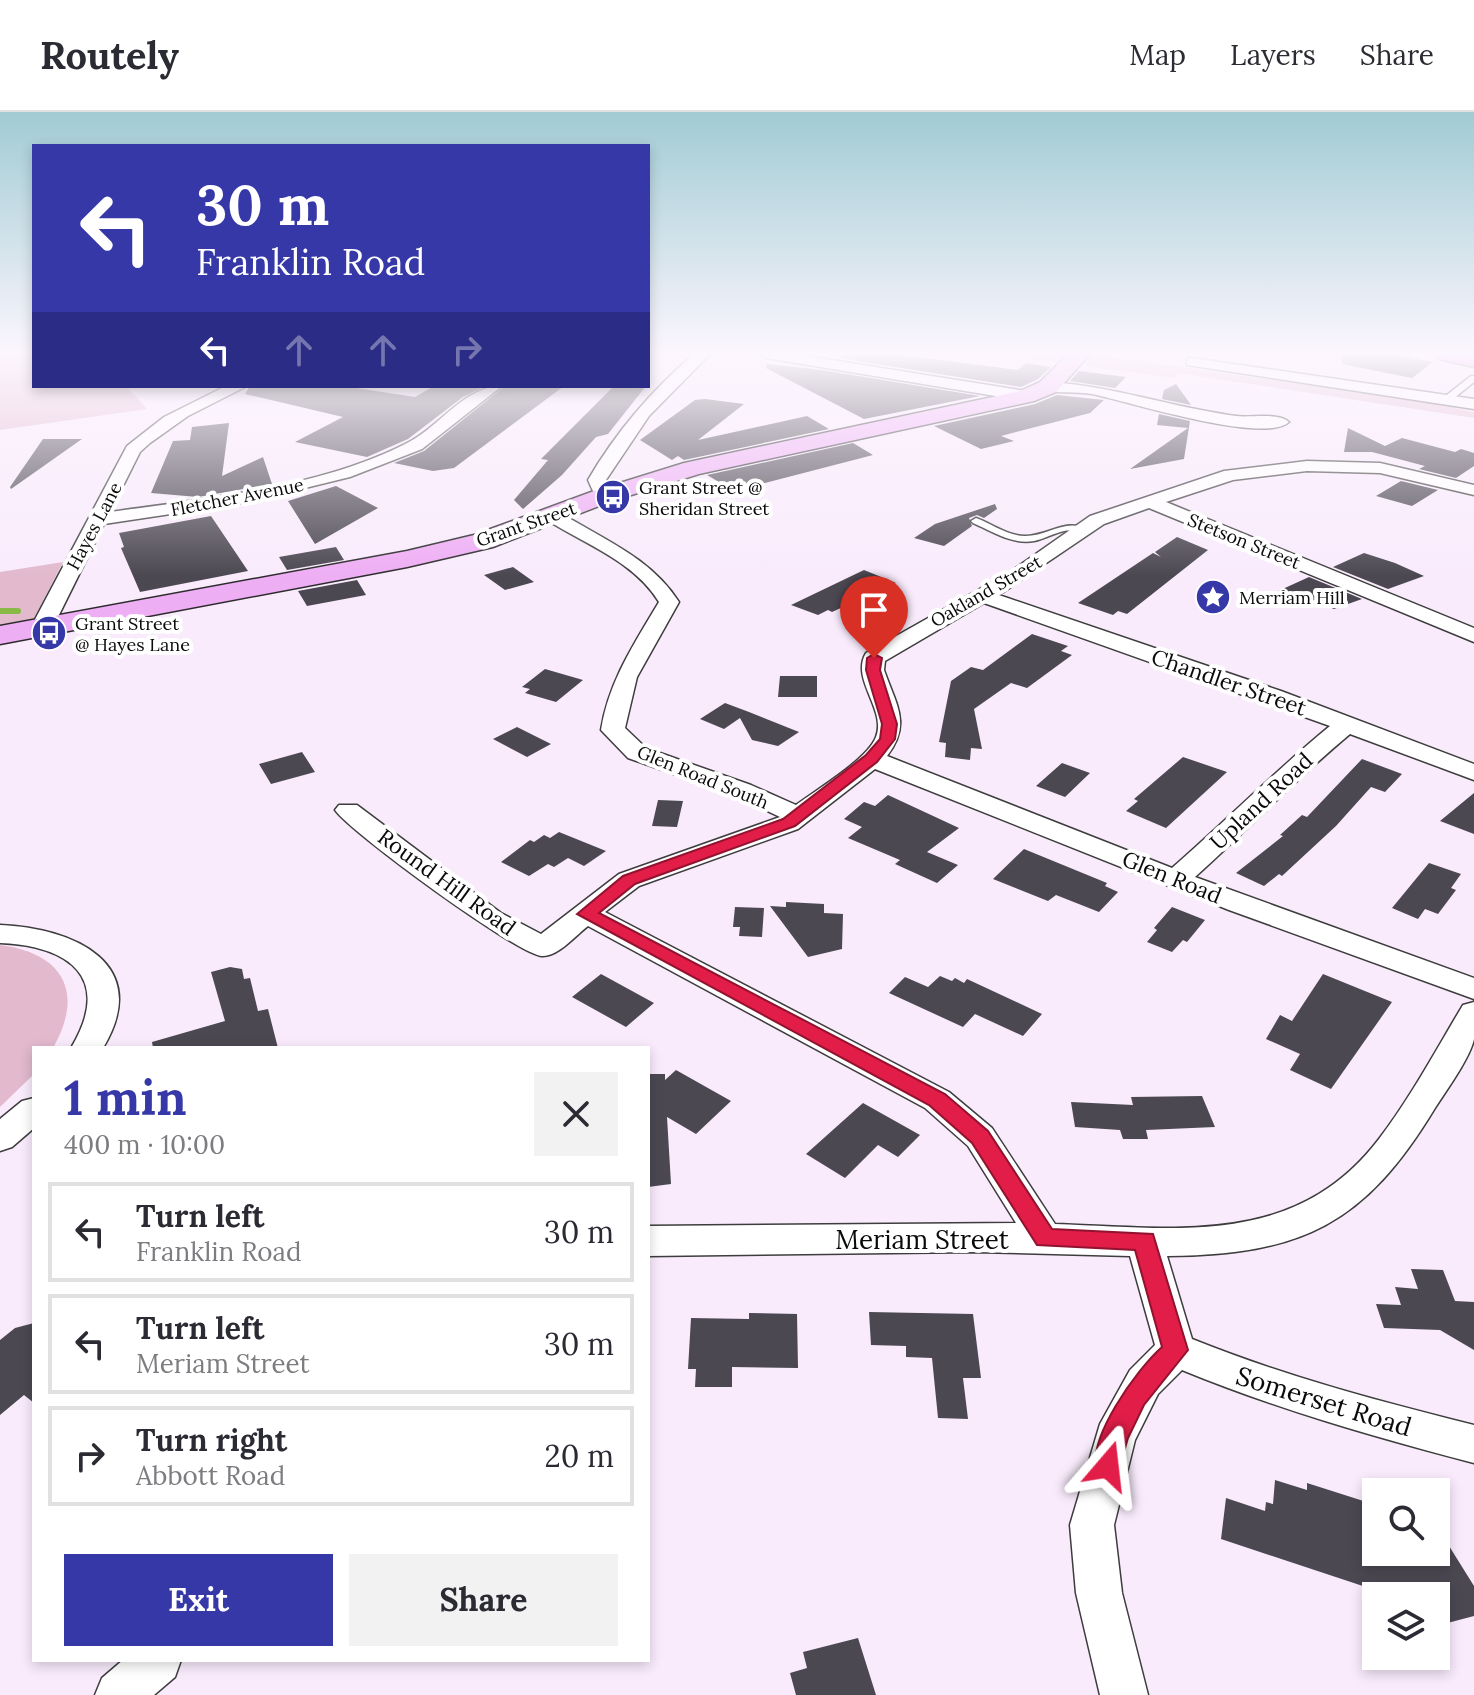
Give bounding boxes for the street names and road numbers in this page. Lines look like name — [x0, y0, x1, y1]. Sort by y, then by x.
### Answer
street label: Fletcher Avenue — [168, 473, 306, 521]
street label: Hayes Lane — [61, 478, 127, 574]
street label: Grant Street — [473, 496, 579, 552]
street label: Stetson Street — [1184, 508, 1304, 574]
street label: Oakland Street — [926, 550, 1046, 632]
street label: Chandler Street — [1148, 642, 1311, 722]
street label: Glen Road South — [634, 740, 772, 814]
street label: Upland Road — [1204, 746, 1318, 856]
street label: Round Hill Road — [372, 822, 522, 942]
street label: Glen Road — [1118, 844, 1226, 910]
street label: Meriam Street — [835, 1223, 1009, 1256]
street label: Somerset Road — [1232, 1359, 1416, 1443]

